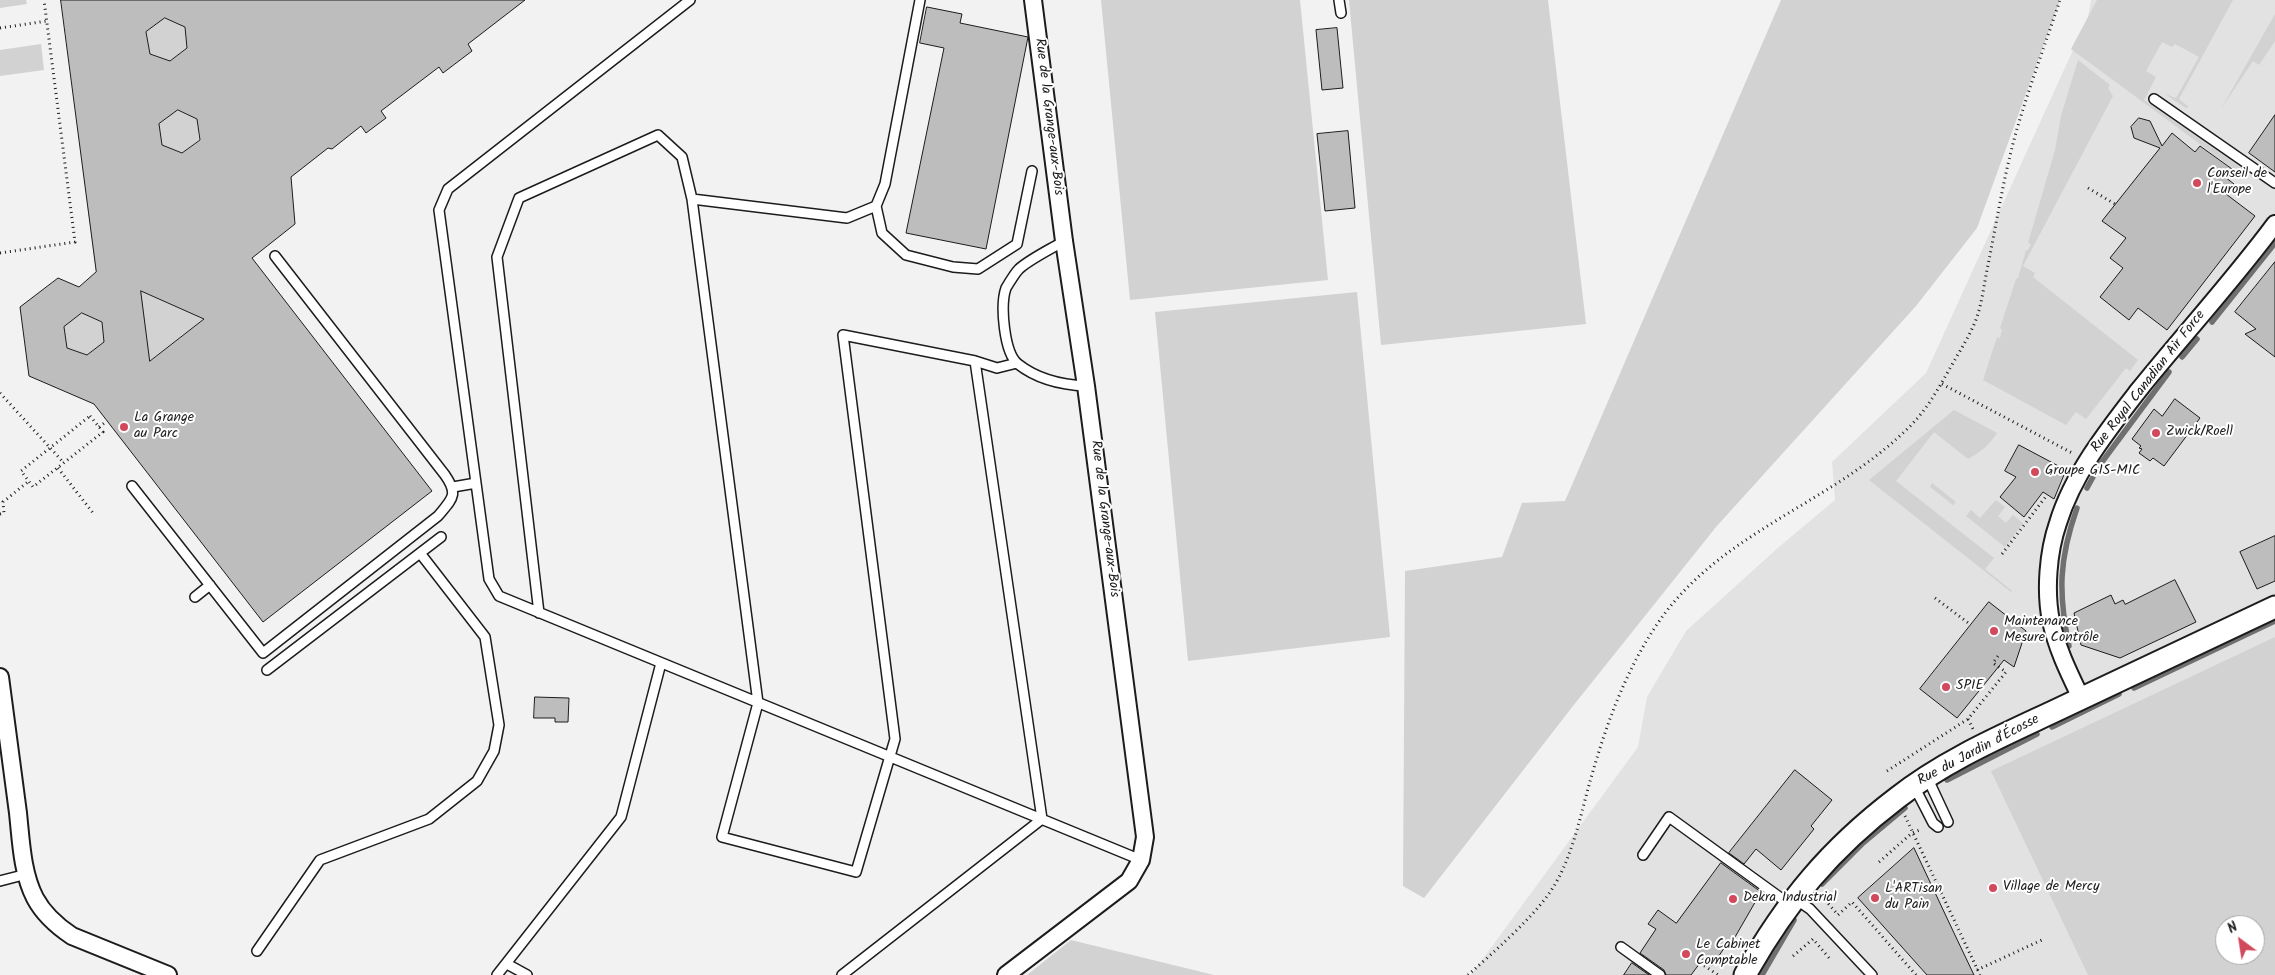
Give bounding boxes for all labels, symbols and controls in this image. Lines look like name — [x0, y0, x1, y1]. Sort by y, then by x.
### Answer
street label: Rue de la Grange-aux-Bois — [1030, 37, 1066, 197]
place label: Conseil de l'Europe — [2207, 167, 2267, 200]
marker: Conseil de l'Europe — [2191, 177, 2203, 189]
street label: Rue Royal Canadian Air Force — [2088, 308, 2210, 456]
place label: La Grange au Parc — [134, 411, 194, 444]
marker: La Grange au Parc — [118, 421, 130, 433]
place label: Zwick/Roell — [2166, 425, 2233, 441]
marker: Zwick/Roell — [2150, 427, 2162, 439]
street label: Rue de la Grange-aux-Bois — [1086, 439, 1122, 599]
place label: Groupe GIS-MIC — [2045, 464, 2140, 480]
marker: Groupe GIS-MIC — [2029, 466, 2041, 478]
place label: Maintenance Mesure Contrôle — [2004, 615, 2099, 648]
marker: Maintenance Mesure Contrôle — [1988, 625, 2000, 637]
place label: SPIE — [1956, 679, 1984, 695]
marker: SPIE — [1940, 681, 1952, 693]
street label: Rue du Jardin d'Écosse — [1915, 712, 2043, 790]
place label: Village de Mercy — [2003, 880, 2099, 896]
place label: L'ARTisan du Pain — [1885, 882, 1942, 914]
marker: Village de Mercy — [1987, 882, 1999, 894]
place label: Dekra Industrial — [1743, 891, 1837, 907]
marker: L'ARTisan du Pain — [1869, 892, 1881, 904]
marker: Dekra Industrial — [1727, 893, 1739, 905]
north arrow — [2215, 915, 2265, 965]
text: N — [2223, 916, 2242, 940]
place label: Le Cabinet Comptable — [1696, 938, 1760, 970]
marker: Le Cabinet Comptable — [1680, 948, 1692, 960]

